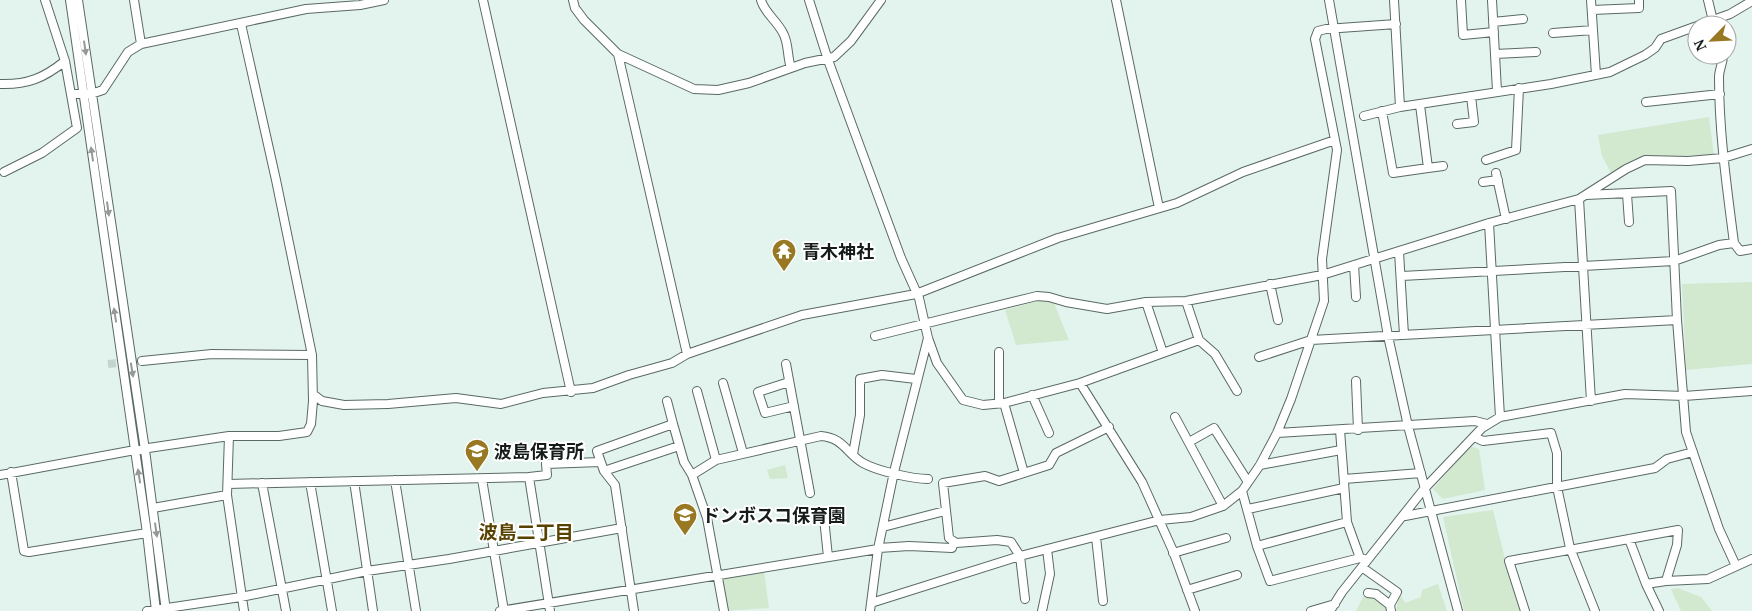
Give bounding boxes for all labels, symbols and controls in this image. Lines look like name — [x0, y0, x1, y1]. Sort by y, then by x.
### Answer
north arrow — [1687, 15, 1737, 65]
text: N — [1689, 36, 1711, 54]
one-way arrow — [81, 41, 89, 57]
one-way arrow — [88, 146, 96, 162]
one-way arrow — [104, 201, 112, 217]
temple icon: 青木神社 — [771, 238, 797, 272]
place label: 青木神社 — [802, 239, 874, 263]
one-way arrow — [110, 307, 118, 323]
one-way arrow — [128, 362, 136, 378]
school or university icon: 波島保育所 — [464, 438, 490, 472]
place label: 波島保育所 — [494, 439, 584, 463]
one-way arrow — [134, 467, 142, 483]
school or university icon: ドンボスコ保育園 — [672, 502, 698, 536]
place label: ドンボスコ保育園 — [702, 503, 846, 527]
district label: 波島二丁目 — [478, 519, 574, 544]
one-way arrow — [152, 523, 160, 539]

